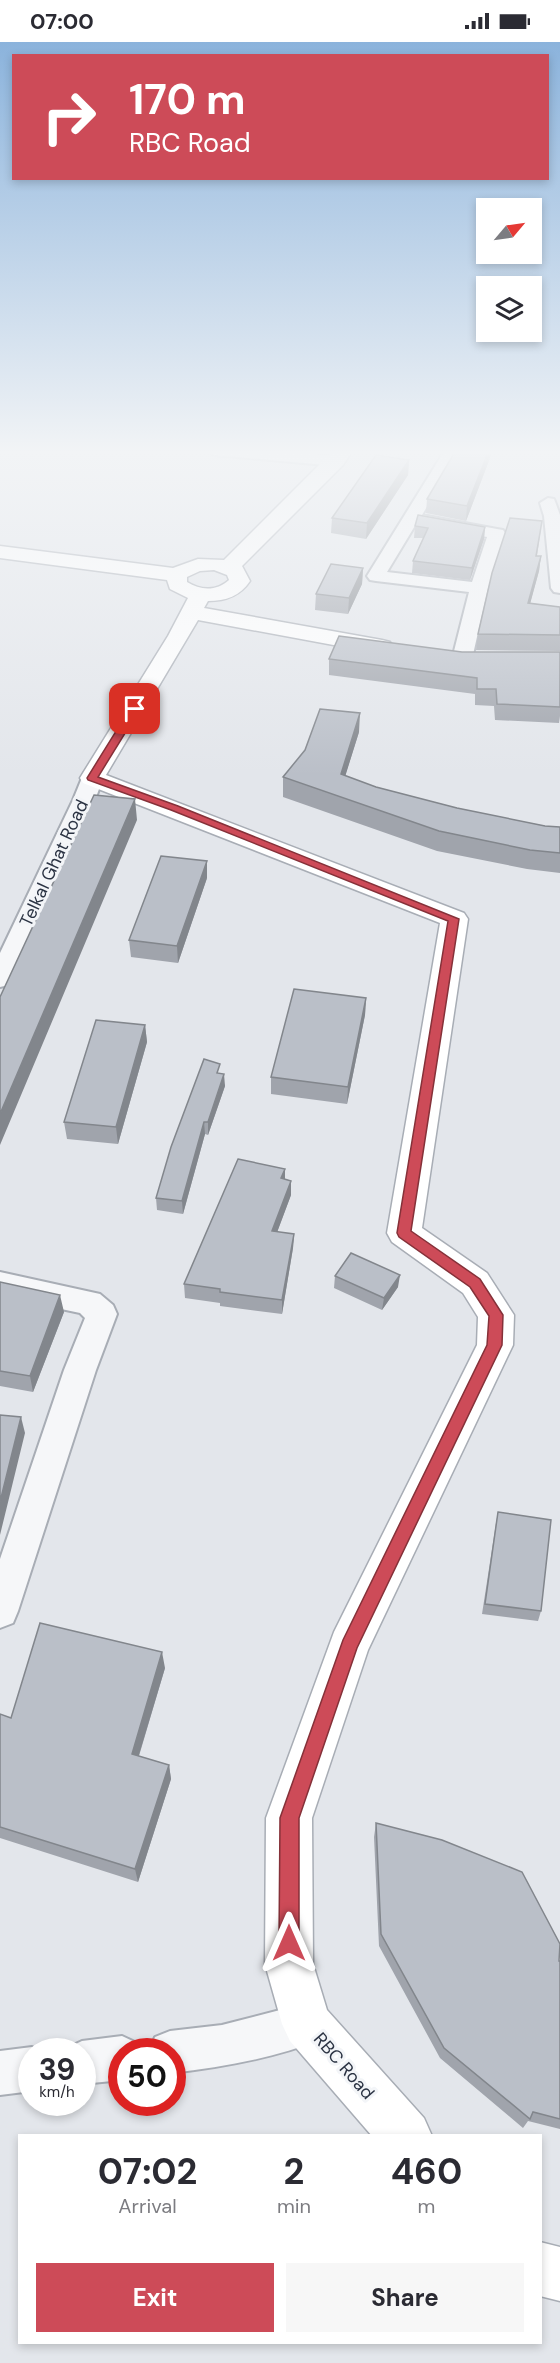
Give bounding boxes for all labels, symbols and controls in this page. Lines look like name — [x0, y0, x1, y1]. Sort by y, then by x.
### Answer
text: 07:00 — [30, 7, 94, 36]
text: 170 m — [129, 72, 246, 127]
icon: right — [30, 78, 108, 156]
text: RBC Road — [129, 125, 251, 160]
north arrow — [476, 198, 542, 264]
map controls — [476, 198, 542, 342]
button: layers — [476, 276, 542, 342]
pin — [109, 683, 160, 734]
icon: arrive — [118, 692, 151, 725]
street label: Telkal Ghat Road — [14, 796, 94, 930]
position arrow — [257, 1911, 321, 1975]
street label: RBC Road — [308, 2028, 380, 2104]
speed limit sign: 50 — [108, 2038, 186, 2116]
text: 39 — [39, 2050, 75, 2089]
text: km/h — [39, 2082, 75, 2102]
text: 07:02 — [98, 2148, 197, 2195]
text: 2 — [284, 2148, 304, 2195]
text: 460 — [391, 2148, 462, 2195]
text: Arrival — [118, 2193, 177, 2219]
text: min — [277, 2193, 311, 2219]
text: m — [418, 2193, 435, 2219]
button: Exit — [36, 2263, 274, 2332]
button: Share — [286, 2263, 524, 2332]

